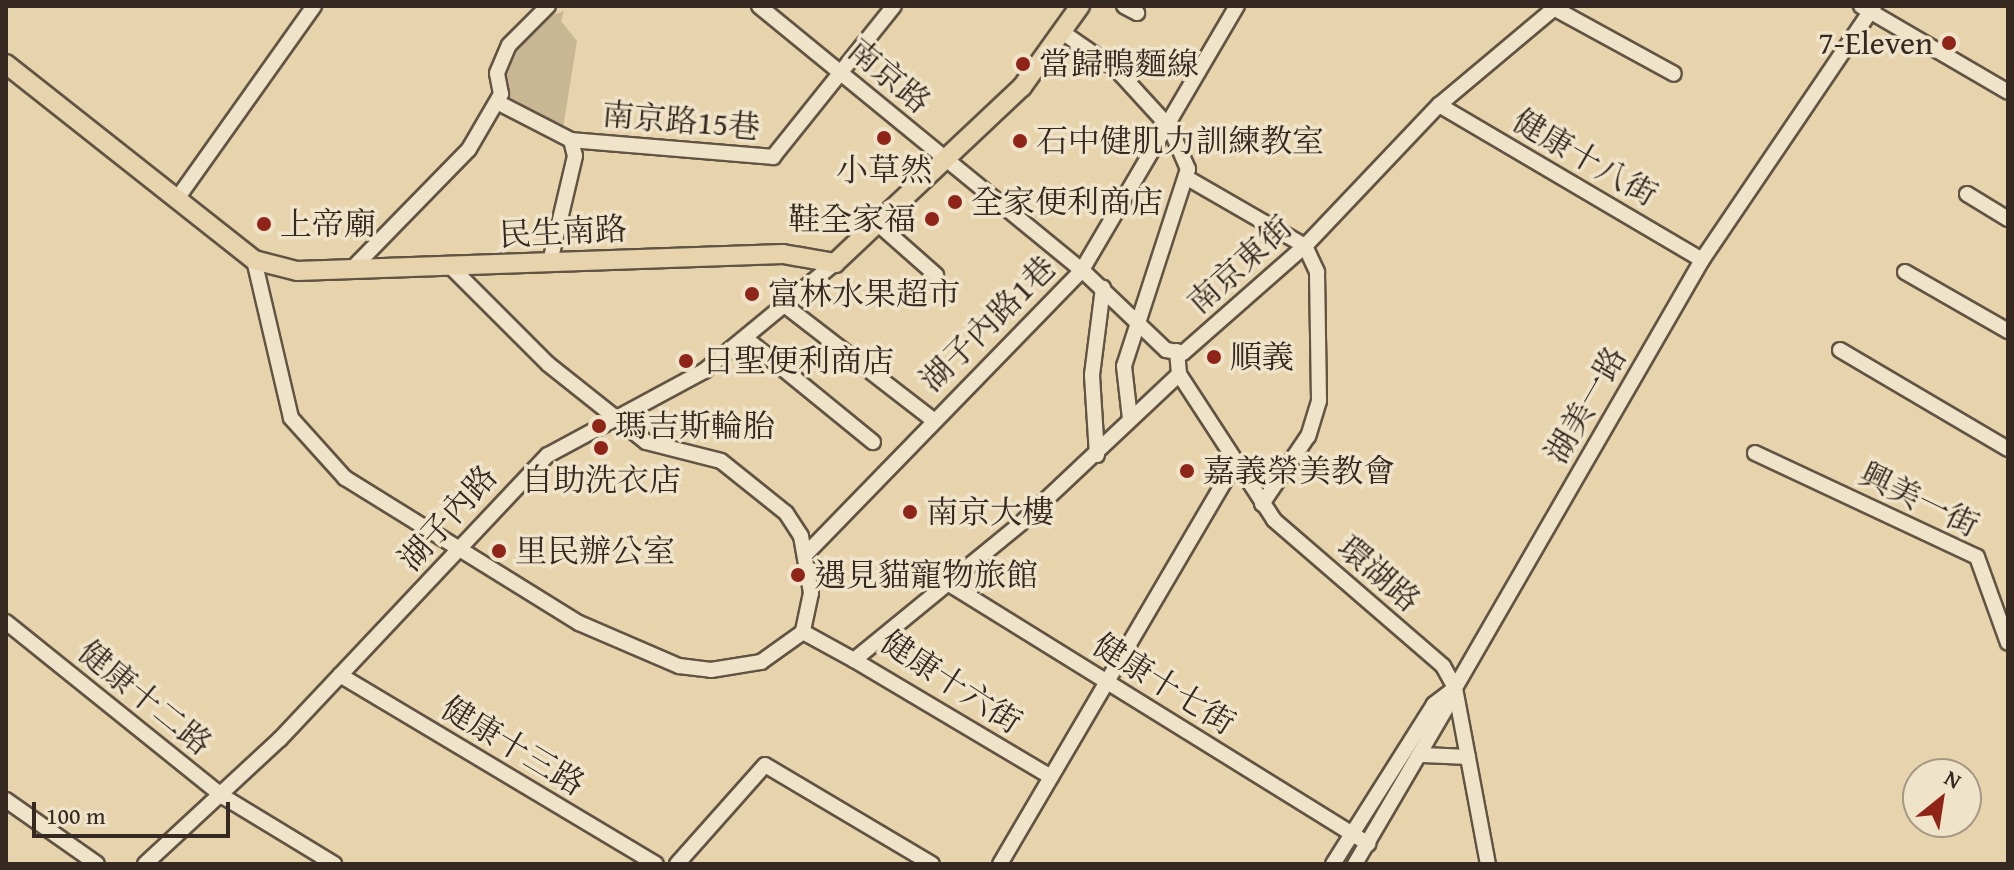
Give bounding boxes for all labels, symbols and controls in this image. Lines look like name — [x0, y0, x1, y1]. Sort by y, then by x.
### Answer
place label: 7-Eleven — [1818, 24, 1933, 62]
street label: 南京路 — [840, 30, 938, 122]
marker: 7-Eleven — [1940, 34, 1958, 52]
place label: 當歸鴨麵線 — [1039, 45, 1199, 83]
marker: 當歸鴨麵線 — [1014, 55, 1032, 73]
street label: 南京路15巷 — [600, 95, 762, 147]
street label: 健康十八街 — [1506, 101, 1664, 215]
place label: 石中健肌力訓練教室 — [1036, 122, 1324, 160]
marker: 小草然 — [875, 129, 893, 147]
marker: 石中健肌力訓練教室 — [1011, 132, 1029, 150]
place label: 小草然 — [836, 151, 932, 189]
place label: 全家便利商店 — [971, 183, 1163, 221]
marker: 全家便利商店 — [946, 193, 964, 211]
place label: 鞋全家福 — [788, 200, 916, 238]
place label: 上帝廟 — [280, 205, 376, 243]
street label: 南京東街 — [1180, 208, 1300, 322]
street label: 民生南路 — [498, 209, 628, 255]
marker: 鞋全家福 — [923, 210, 941, 228]
marker: 上帝廟 — [255, 215, 273, 233]
street label: 湖子內路1巷 — [912, 248, 1064, 400]
place label: 富林水果超市 — [768, 275, 960, 313]
marker: 富林水果超市 — [743, 285, 761, 303]
place label: 順義 — [1230, 338, 1294, 376]
street label: 湖美一路 — [1537, 340, 1635, 470]
place label: 日聖便利商店 — [702, 342, 894, 380]
marker: 順義 — [1205, 348, 1223, 366]
marker: 日聖便利商店 — [677, 352, 695, 370]
place label: 瑪吉斯輪胎 — [615, 407, 775, 445]
marker: 瑪吉斯輪胎 — [590, 417, 608, 435]
marker: 自助洗衣店 — [592, 439, 610, 457]
place label: 嘉義榮美教會 — [1203, 452, 1395, 490]
street label: 興美一街 — [1853, 455, 1985, 545]
street label: 湖子內路 — [391, 458, 505, 578]
place label: 自助洗衣店 — [521, 461, 681, 499]
marker: 嘉義榮美教會 — [1178, 462, 1196, 480]
place label: 南京大樓 — [926, 493, 1054, 531]
marker: 南京大樓 — [901, 503, 919, 521]
street label: 環湖路 — [1330, 528, 1428, 620]
place label: 里民辦公室 — [515, 532, 675, 570]
marker: 里民辦公室 — [490, 542, 508, 560]
place label: 遇見貓寵物旅館 — [814, 556, 1038, 594]
marker: 遇見貓寵物旅館 — [789, 566, 807, 584]
street label: 健康十六街 — [873, 622, 1029, 742]
street label: 健康十七街 — [1086, 625, 1242, 743]
street label: 健康十二路 — [71, 633, 219, 763]
street label: 健康十三路 — [435, 688, 591, 804]
north arrow — [1902, 758, 1982, 838]
text: N — [1939, 761, 1967, 796]
scale bar — [36, 786, 234, 836]
text: 100 m — [46, 798, 106, 833]

